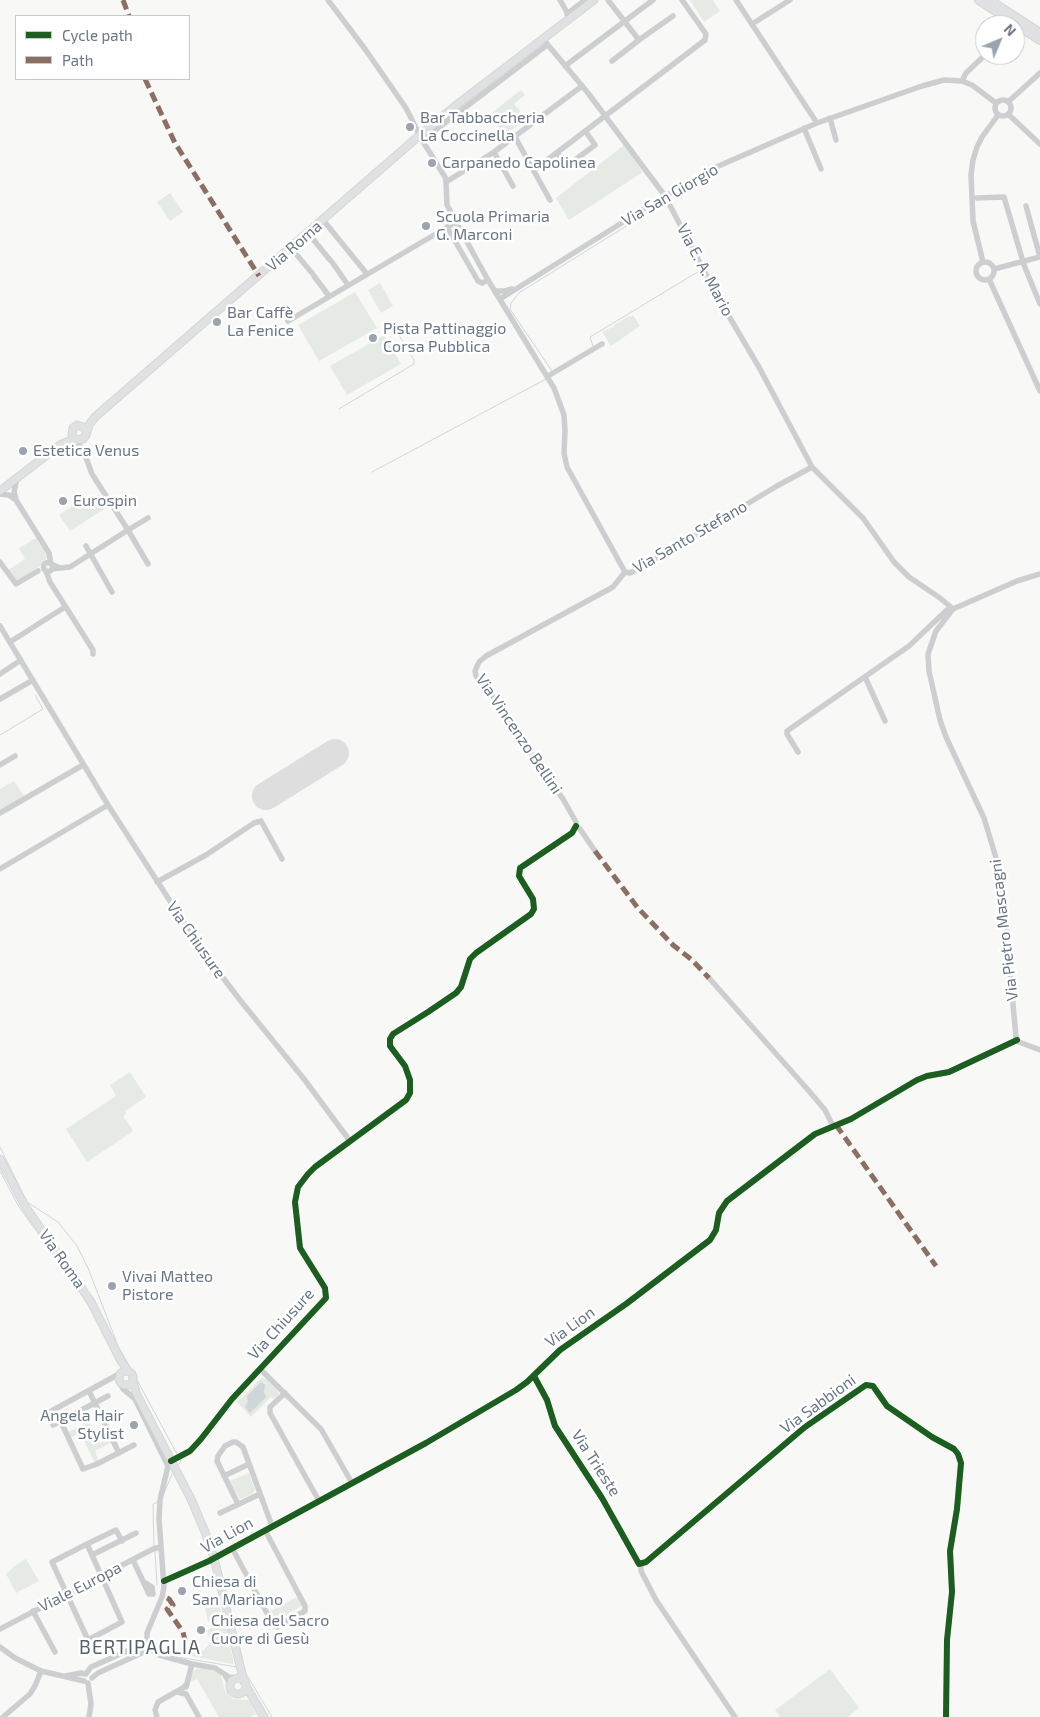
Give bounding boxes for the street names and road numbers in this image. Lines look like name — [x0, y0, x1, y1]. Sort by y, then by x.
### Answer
street label: Via San Giorgio — [618, 160, 722, 230]
street label: Via Roma — [262, 217, 326, 275]
street label: Via E. A. Mario — [673, 221, 737, 319]
street label: Via Santo Stefano — [629, 497, 751, 577]
street label: Via Vincenzo Bellini — [472, 670, 566, 798]
street label: Via Pietro Mascagni — [986, 858, 1022, 1002]
street label: Via Chiusure — [162, 898, 230, 982]
street label: Via Roma — [35, 1226, 89, 1292]
street label: Via Chiusure — [244, 1284, 318, 1364]
street label: Via Lion — [541, 1303, 599, 1351]
street label: Via Sabbioni — [777, 1370, 859, 1438]
street label: Via Trieste — [567, 1426, 625, 1500]
street label: Via Lion — [198, 1513, 256, 1557]
street label: Viale Europa — [35, 1558, 125, 1616]

